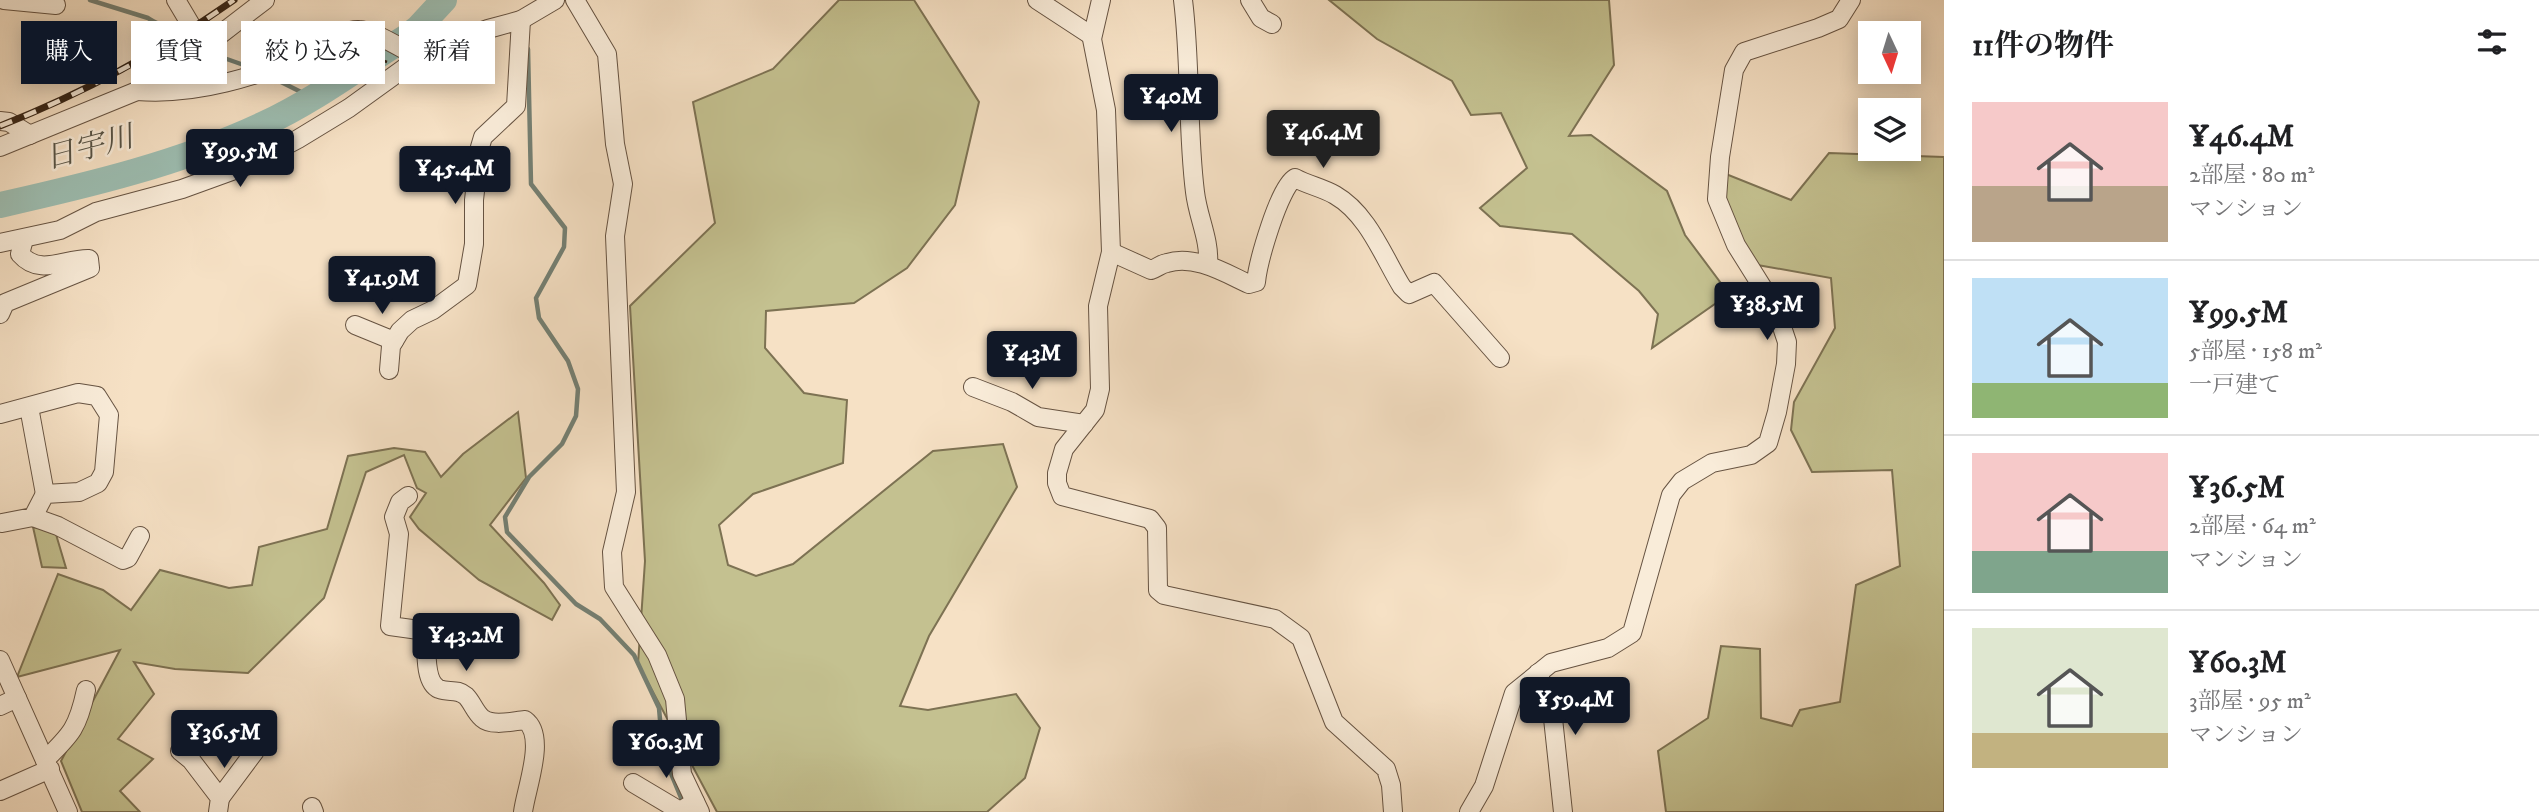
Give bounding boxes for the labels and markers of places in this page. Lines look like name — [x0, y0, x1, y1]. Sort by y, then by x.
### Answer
pin: ¥40M — [1130, 74, 1212, 134]
pin: ¥46.4M — [1266, 110, 1380, 170]
pin: ¥99.5M — [183, 130, 297, 189]
pin: ¥45.4M — [398, 146, 512, 206]
pin: ¥41.9M — [325, 256, 439, 316]
pin: ¥38.5M — [1710, 282, 1824, 342]
pin: ¥43M — [991, 332, 1073, 391]
pin: ¥43.2M — [409, 614, 523, 673]
pin: ¥59.4M — [1518, 678, 1632, 737]
pin: ¥36.5M — [167, 710, 281, 770]
pin: ¥60.3M — [609, 720, 723, 780]

